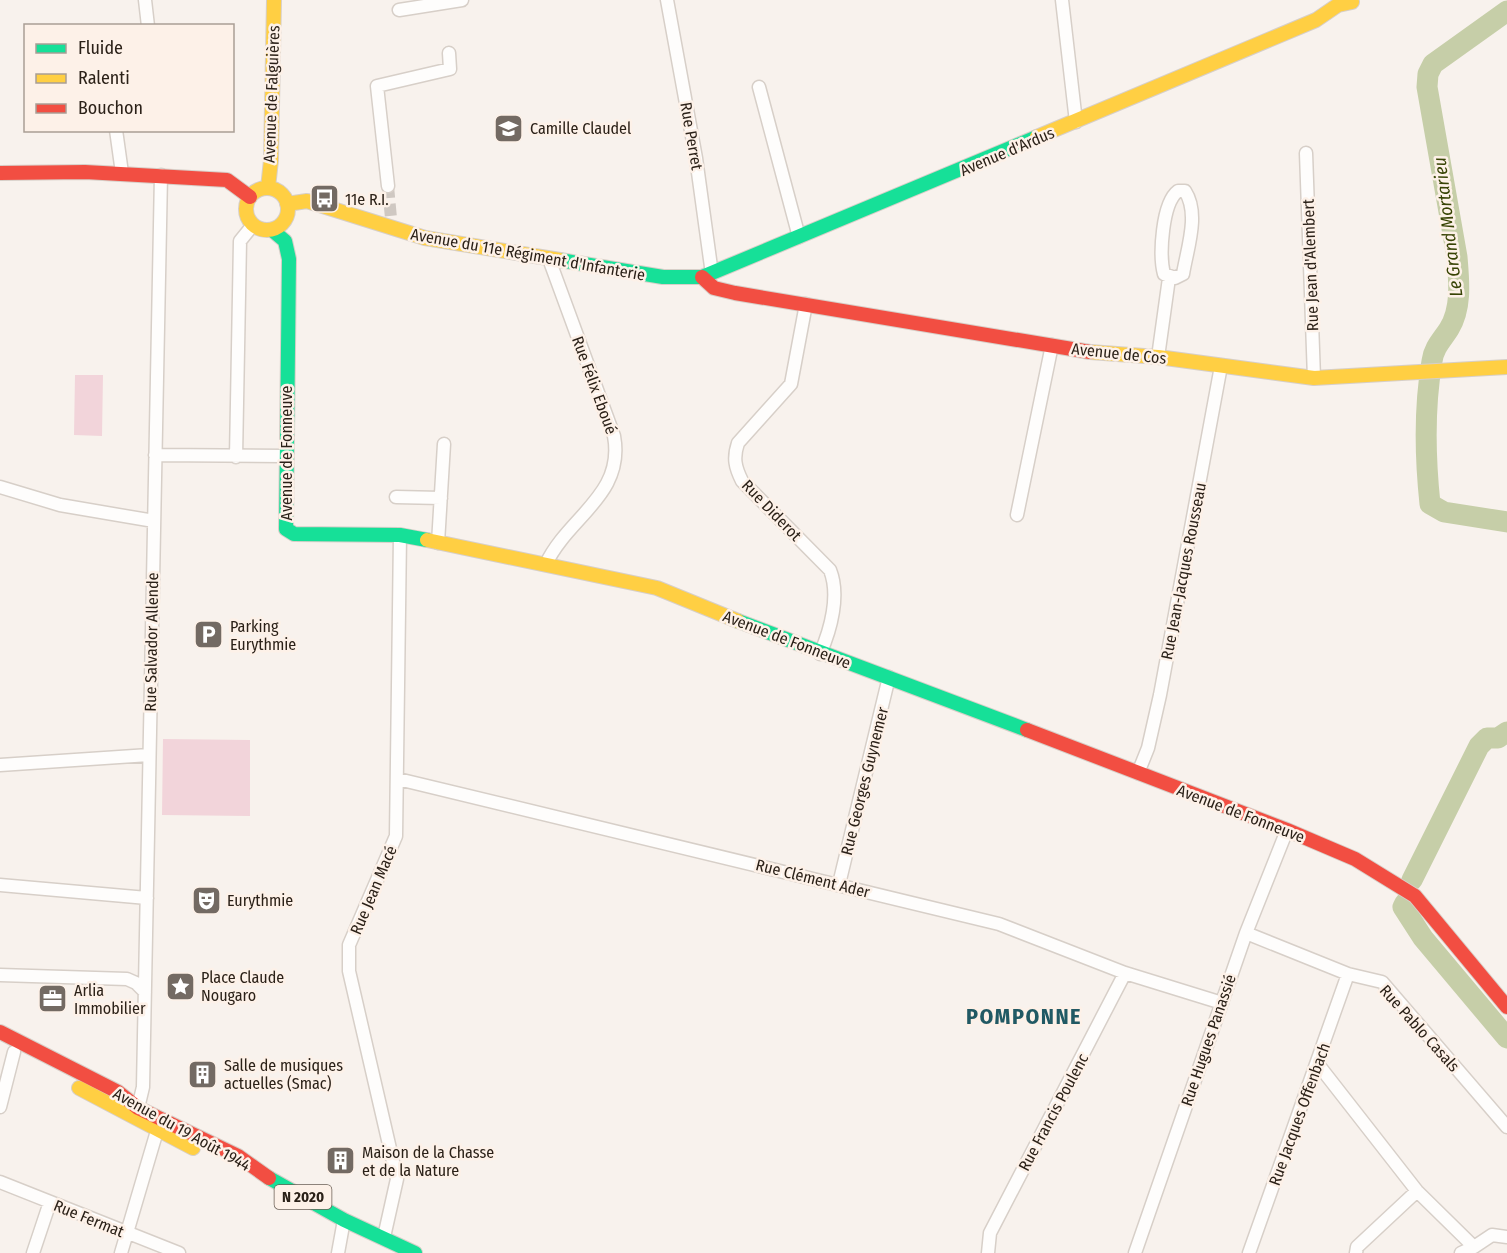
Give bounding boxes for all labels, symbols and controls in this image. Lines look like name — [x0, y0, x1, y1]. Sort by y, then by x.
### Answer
legend — [24, 24, 234, 132]
street label: Avenue de Falguières — [260, 25, 283, 163]
text: Fluide — [78, 37, 123, 59]
text: Ralenti — [78, 67, 130, 89]
text: Bouchon — [78, 97, 143, 119]
street label: Rue Perret — [676, 101, 707, 172]
school or university icon: Camille Claudel — [493, 112, 525, 144]
place label: Camille Claudel — [530, 119, 631, 138]
street label: Avenue d'Ardus — [957, 123, 1057, 180]
water label: Le Grand Mortarieu — [1429, 156, 1467, 298]
bus stop icon: 11e R.I. — [308, 183, 340, 215]
place label: 11e R.I. — [345, 190, 389, 209]
street label: Rue Jean d'Alembert — [1299, 198, 1322, 331]
street label: Avenue du 11e Régiment d'Infanterie — [409, 224, 647, 285]
street label: Rue Félix Eboué — [568, 334, 621, 437]
street label: Avenue de Cos — [1071, 339, 1167, 368]
street label: Avenue de Fonneuve — [277, 385, 296, 521]
street label: Rue Diderot — [738, 476, 806, 545]
street label: Rue Jean-Jacques Rousseau — [1157, 481, 1210, 661]
street label: Rue Salvador Allende — [141, 572, 162, 712]
street label: Avenue de Fonneuve — [720, 606, 853, 673]
place label: Parking Eurythmie — [230, 617, 296, 654]
parking icon: Parking Eurythmie — [193, 619, 225, 651]
street label: Rue Georges Guynemer — [837, 705, 892, 857]
street label: Avenue de Fonneuve — [1174, 780, 1307, 847]
street label: Rue Jean Macé — [346, 843, 401, 937]
street label: Rue Clément Ader — [754, 855, 872, 902]
theatre icon: Eurythmie — [190, 884, 222, 916]
place label: Eurythmie — [227, 891, 293, 910]
place label: Place Claude Nougaro — [201, 968, 284, 1005]
place icon: Place Claude Nougaro — [164, 970, 196, 1002]
street label: Rue Hugues Panassié — [1177, 972, 1240, 1109]
place label: Arlia Immobilier — [74, 981, 146, 1018]
street label: Rue Pablo Casals — [1376, 981, 1464, 1076]
office icon: Arlia Immobilier — [37, 983, 69, 1015]
district label: POMPONNE — [966, 1003, 1082, 1030]
street label: Rue Jacques Offenbach — [1265, 1040, 1334, 1188]
street label: Rue Francis Poulenc — [1015, 1050, 1092, 1174]
place label: Salle de musiques actuelles (Smac) — [224, 1056, 343, 1093]
building icon: Salle de musiques actuelles (Smac) — [187, 1058, 219, 1090]
street label: Avenue du 19 Août 1944 — [110, 1084, 254, 1175]
place label: Maison de la Chasse et de la Nature — [362, 1143, 494, 1180]
building icon: Maison de la Chasse et de la Nature — [325, 1145, 357, 1177]
road number: N 2020 — [274, 1185, 332, 1209]
street label: Rue Fermat — [51, 1196, 127, 1241]

